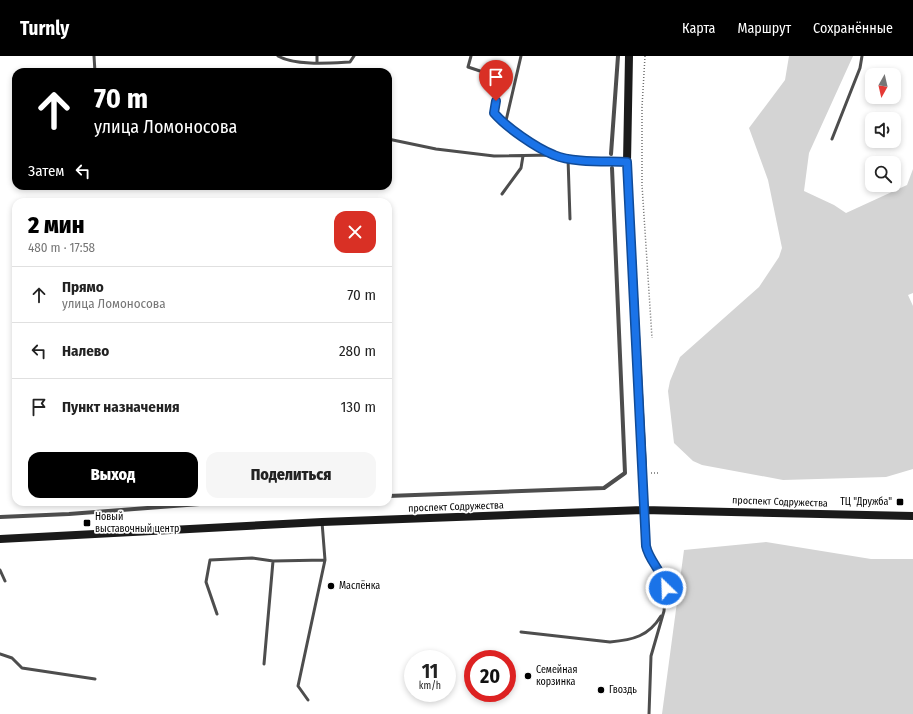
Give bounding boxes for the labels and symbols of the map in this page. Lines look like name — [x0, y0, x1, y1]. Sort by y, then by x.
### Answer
pin — [479, 60, 513, 101]
north arrow — [865, 68, 901, 104]
street label: проспект Содружества — [732, 494, 828, 510]
place label: ТЦ "Дружба" — [840, 496, 892, 508]
marker: ТЦ "Дружба" — [895, 497, 905, 507]
street label: проспект Содружества — [408, 499, 504, 515]
place label: Новый выставочный центр — [95, 511, 179, 535]
marker: Новый выставочный центр — [82, 518, 92, 528]
position arrow — [645, 567, 687, 609]
place label: Маслёнка — [339, 580, 380, 592]
marker: Маслёнка — [326, 581, 336, 591]
speed limit sign: 20 — [464, 650, 516, 702]
place label: Семейная корзинка — [536, 664, 577, 688]
marker: Семейная корзинка — [523, 671, 533, 681]
place label: Гвоздь — [609, 684, 637, 696]
marker: Гвоздь — [596, 685, 606, 695]

